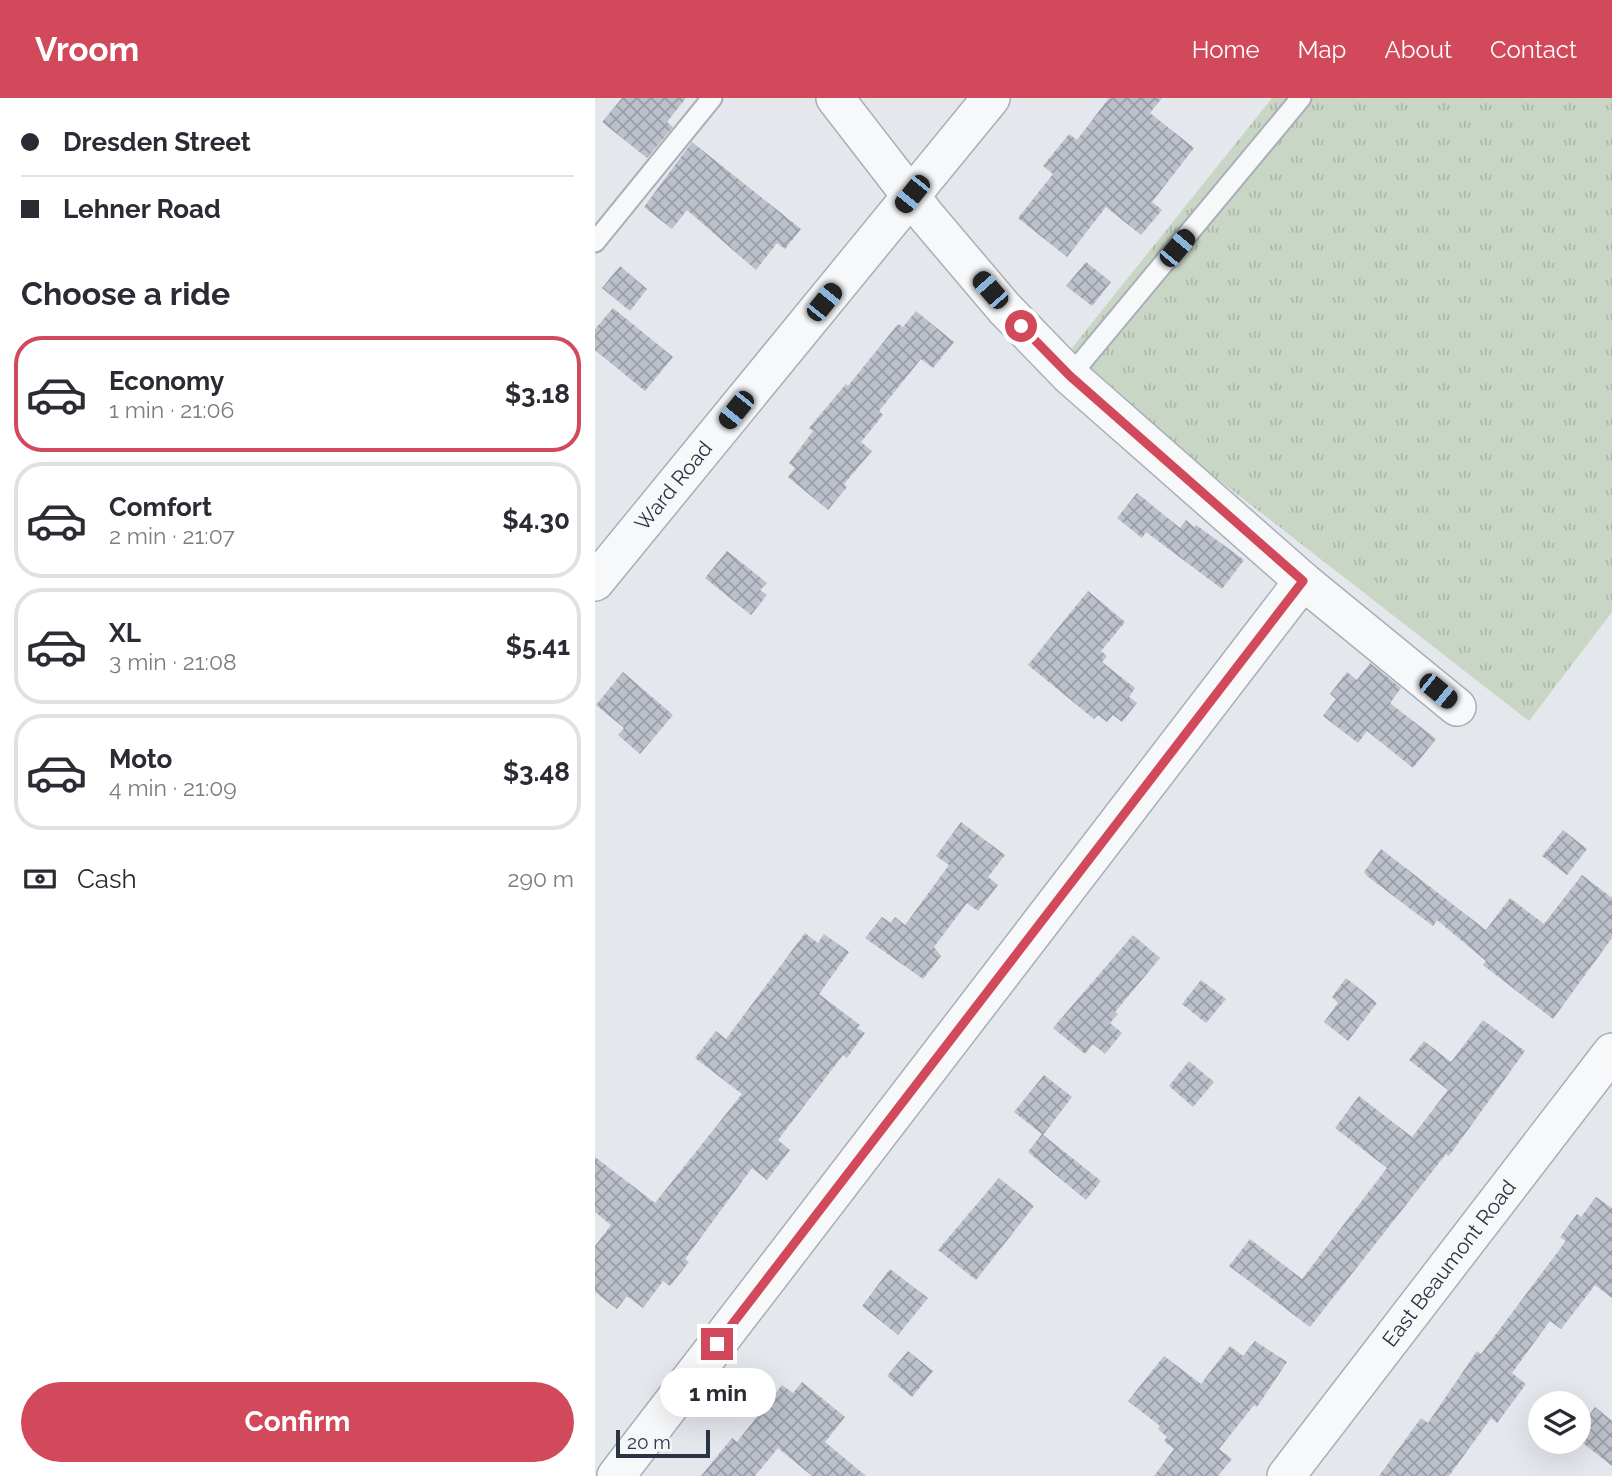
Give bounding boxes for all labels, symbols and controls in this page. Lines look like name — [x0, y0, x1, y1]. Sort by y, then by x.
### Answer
text: Vroom — [35, 30, 139, 69]
text: Home — [1192, 35, 1260, 64]
text: Map — [1298, 35, 1346, 64]
text: About — [1384, 35, 1452, 64]
text: Contact — [1490, 35, 1577, 64]
text: Dresden Street — [63, 127, 251, 157]
car — [891, 171, 934, 217]
text: Lehner Road — [63, 194, 221, 224]
car — [1156, 225, 1199, 271]
car — [969, 267, 1012, 313]
text: Choose a ride — [21, 275, 230, 312]
car — [803, 279, 846, 325]
route start — [1005, 310, 1037, 342]
icon: car — [25, 363, 88, 426]
text: Economy — [109, 366, 224, 396]
text: $3.18 — [505, 379, 570, 409]
car — [715, 387, 758, 433]
text: 1 min · 21:06 — [109, 396, 234, 423]
street label: Ward Road — [629, 436, 717, 536]
icon: car — [25, 489, 88, 552]
text: Comfort — [109, 492, 212, 522]
text: $4.30 — [502, 505, 570, 535]
text: 2 min · 21:07 — [109, 522, 235, 549]
icon: car — [25, 615, 88, 678]
text: XL — [109, 618, 141, 648]
text: $5.41 — [506, 631, 570, 661]
text: 3 min · 21:08 — [109, 648, 237, 675]
car — [1416, 670, 1461, 712]
icon: car — [25, 741, 88, 804]
text: Moto — [109, 744, 172, 774]
text: $3.48 — [503, 757, 570, 787]
text: 4 min · 21:09 — [109, 774, 237, 801]
icon: cash — [21, 860, 59, 898]
text: Cash — [77, 864, 137, 894]
text: 290 m — [507, 865, 574, 892]
street label: East Beaumont Road — [1377, 1175, 1521, 1352]
route end — [701, 1328, 733, 1360]
callout: 1 min — [659, 1368, 775, 1418]
text: 1 min — [689, 1379, 747, 1406]
button: Confirm — [21, 1382, 574, 1462]
map controls — [1528, 1391, 1591, 1454]
button: layers — [1528, 1391, 1591, 1454]
scale bar — [616, 1427, 711, 1459]
text: 20 m — [627, 1431, 671, 1453]

